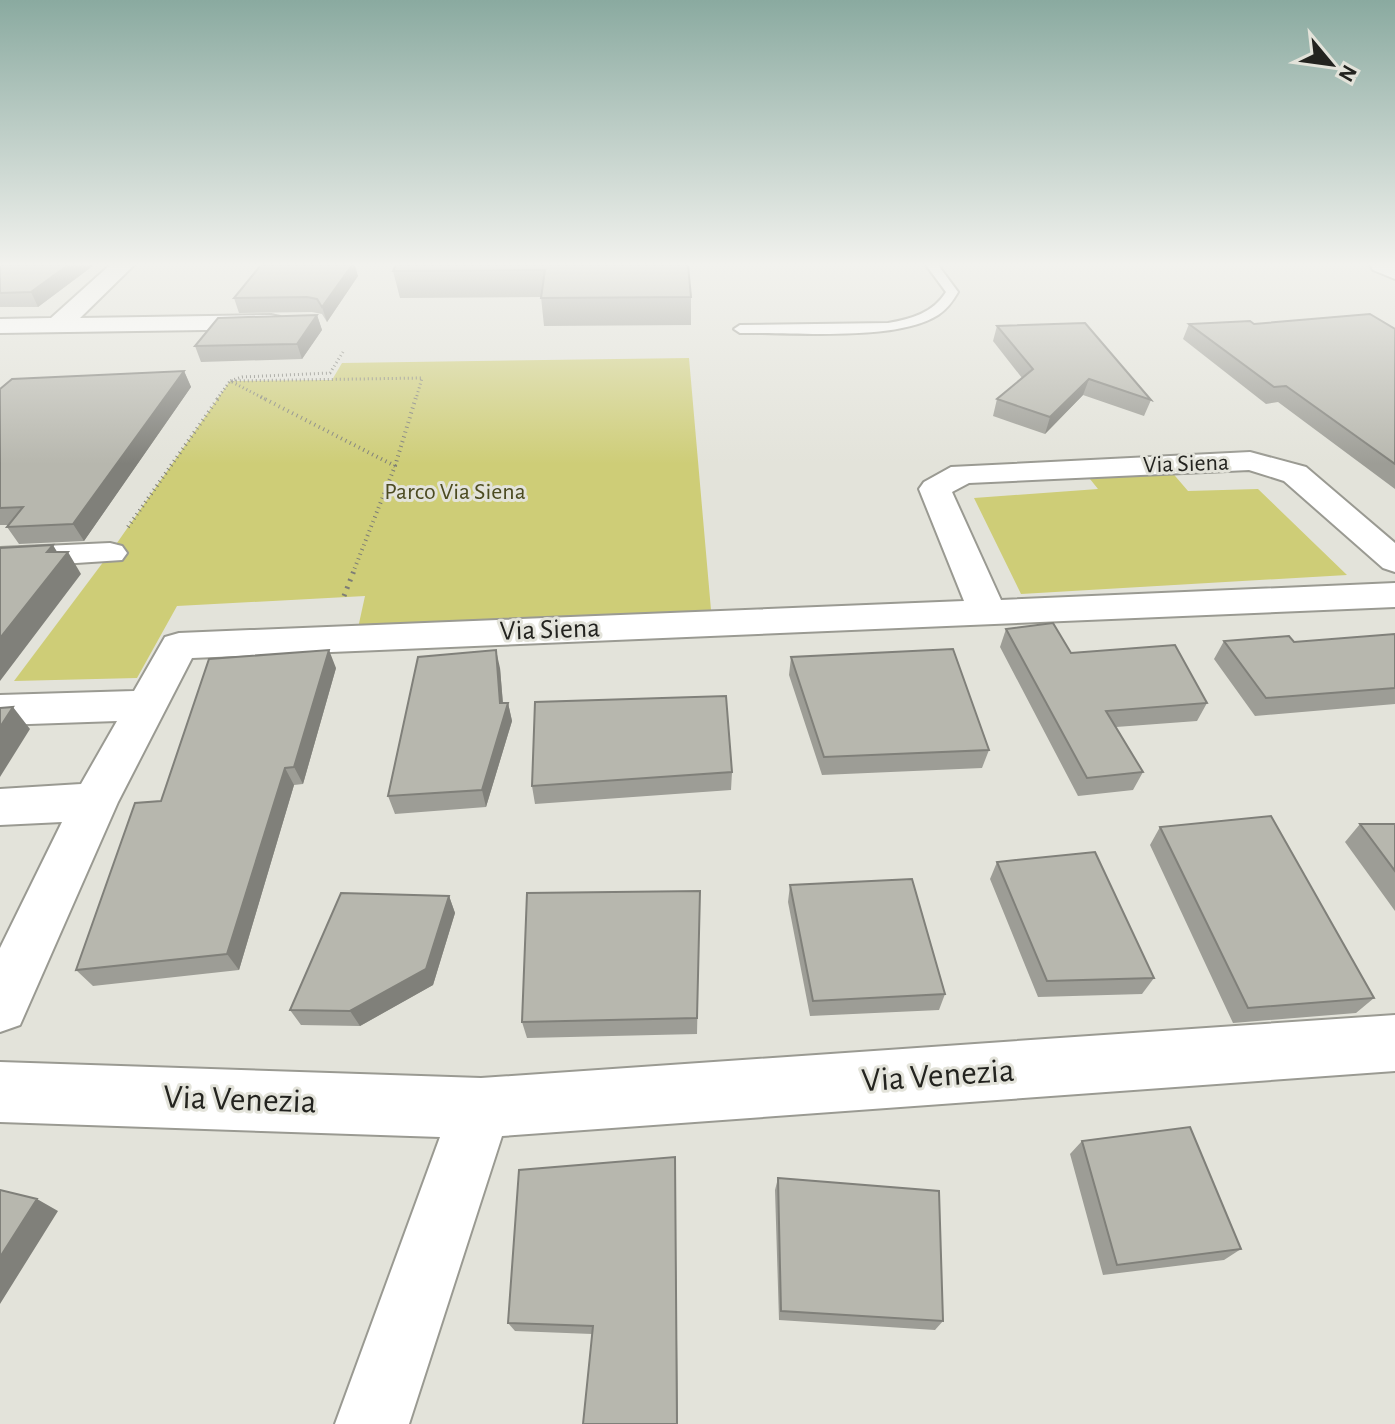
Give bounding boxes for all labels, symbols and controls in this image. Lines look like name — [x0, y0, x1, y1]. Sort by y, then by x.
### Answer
north arrow — [1291, 24, 1371, 104]
text: N — [1334, 61, 1361, 85]
street label: Via Siena — [1143, 451, 1229, 477]
park label: Parco Via Siena — [384, 480, 526, 504]
street label: Via Siena — [499, 614, 601, 646]
street label: Via Venezia — [860, 1054, 1016, 1098]
street label: Via Venezia — [163, 1080, 317, 1120]

